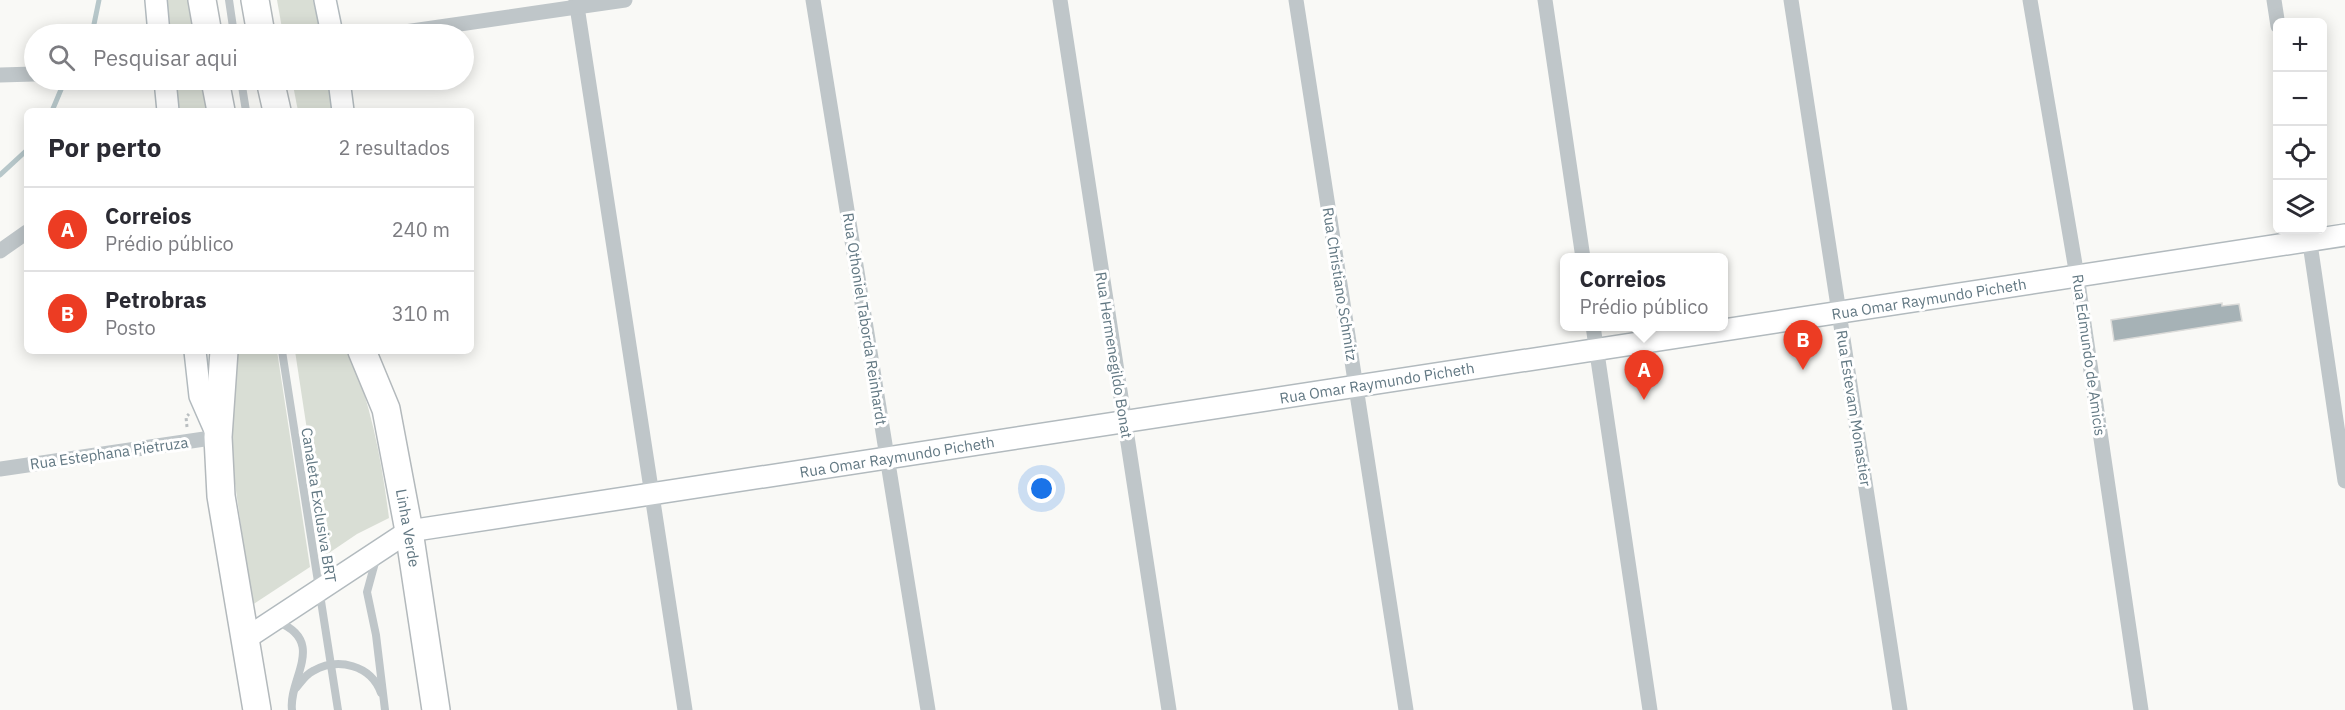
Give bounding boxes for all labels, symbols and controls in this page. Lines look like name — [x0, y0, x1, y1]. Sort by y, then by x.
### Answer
map controls — [2273, 18, 2327, 234]
button: + — [2273, 18, 2327, 72]
search box — [24, 24, 474, 90]
icon: search — [45, 41, 78, 74]
text: Pesquisar aqui — [93, 43, 238, 72]
button: − — [2273, 72, 2327, 126]
button: locate — [2273, 126, 2327, 180]
text: Por perto — [48, 130, 161, 164]
text: 2 resultados — [338, 134, 450, 161]
button: layers — [2273, 180, 2327, 234]
text: Correios — [105, 201, 192, 230]
street label: Rua Christiano Schmitz — [1318, 206, 1362, 362]
street label: Rua Othoniel Taborda Reinhardt — [839, 211, 891, 427]
text: A — [61, 216, 74, 243]
text: 240 m — [392, 216, 450, 243]
text: Prédio público — [105, 230, 234, 257]
popup — [1560, 253, 1728, 331]
text: Correios — [1580, 264, 1666, 293]
street label: Rua Hermenegildo Bonat — [1091, 270, 1137, 440]
street label: Rua Edmundo de Amicis — [2068, 273, 2110, 437]
street label: Rua Omar Raymundo Picheth — [1830, 274, 2028, 324]
text: Petrobras — [105, 285, 207, 314]
text: Prédio público — [1580, 293, 1708, 320]
text: B — [61, 300, 74, 327]
text: 310 m — [392, 300, 450, 327]
text: Posto — [105, 314, 156, 341]
pin: B — [1784, 320, 1822, 370]
street label: Rua Estevam Monastier — [1832, 329, 1876, 488]
pin: A — [1624, 350, 1664, 400]
street label: Rua Omar Raymundo Picheth — [1278, 358, 1476, 408]
street label: Canaleta Exclusiva BRT — [297, 426, 341, 584]
street label: Rua Estephana Pietruza — [29, 432, 189, 474]
street label: Rua Omar Raymundo Picheth — [798, 432, 996, 482]
your location — [1027, 474, 1056, 503]
street label: Linha Verde — [392, 487, 424, 569]

